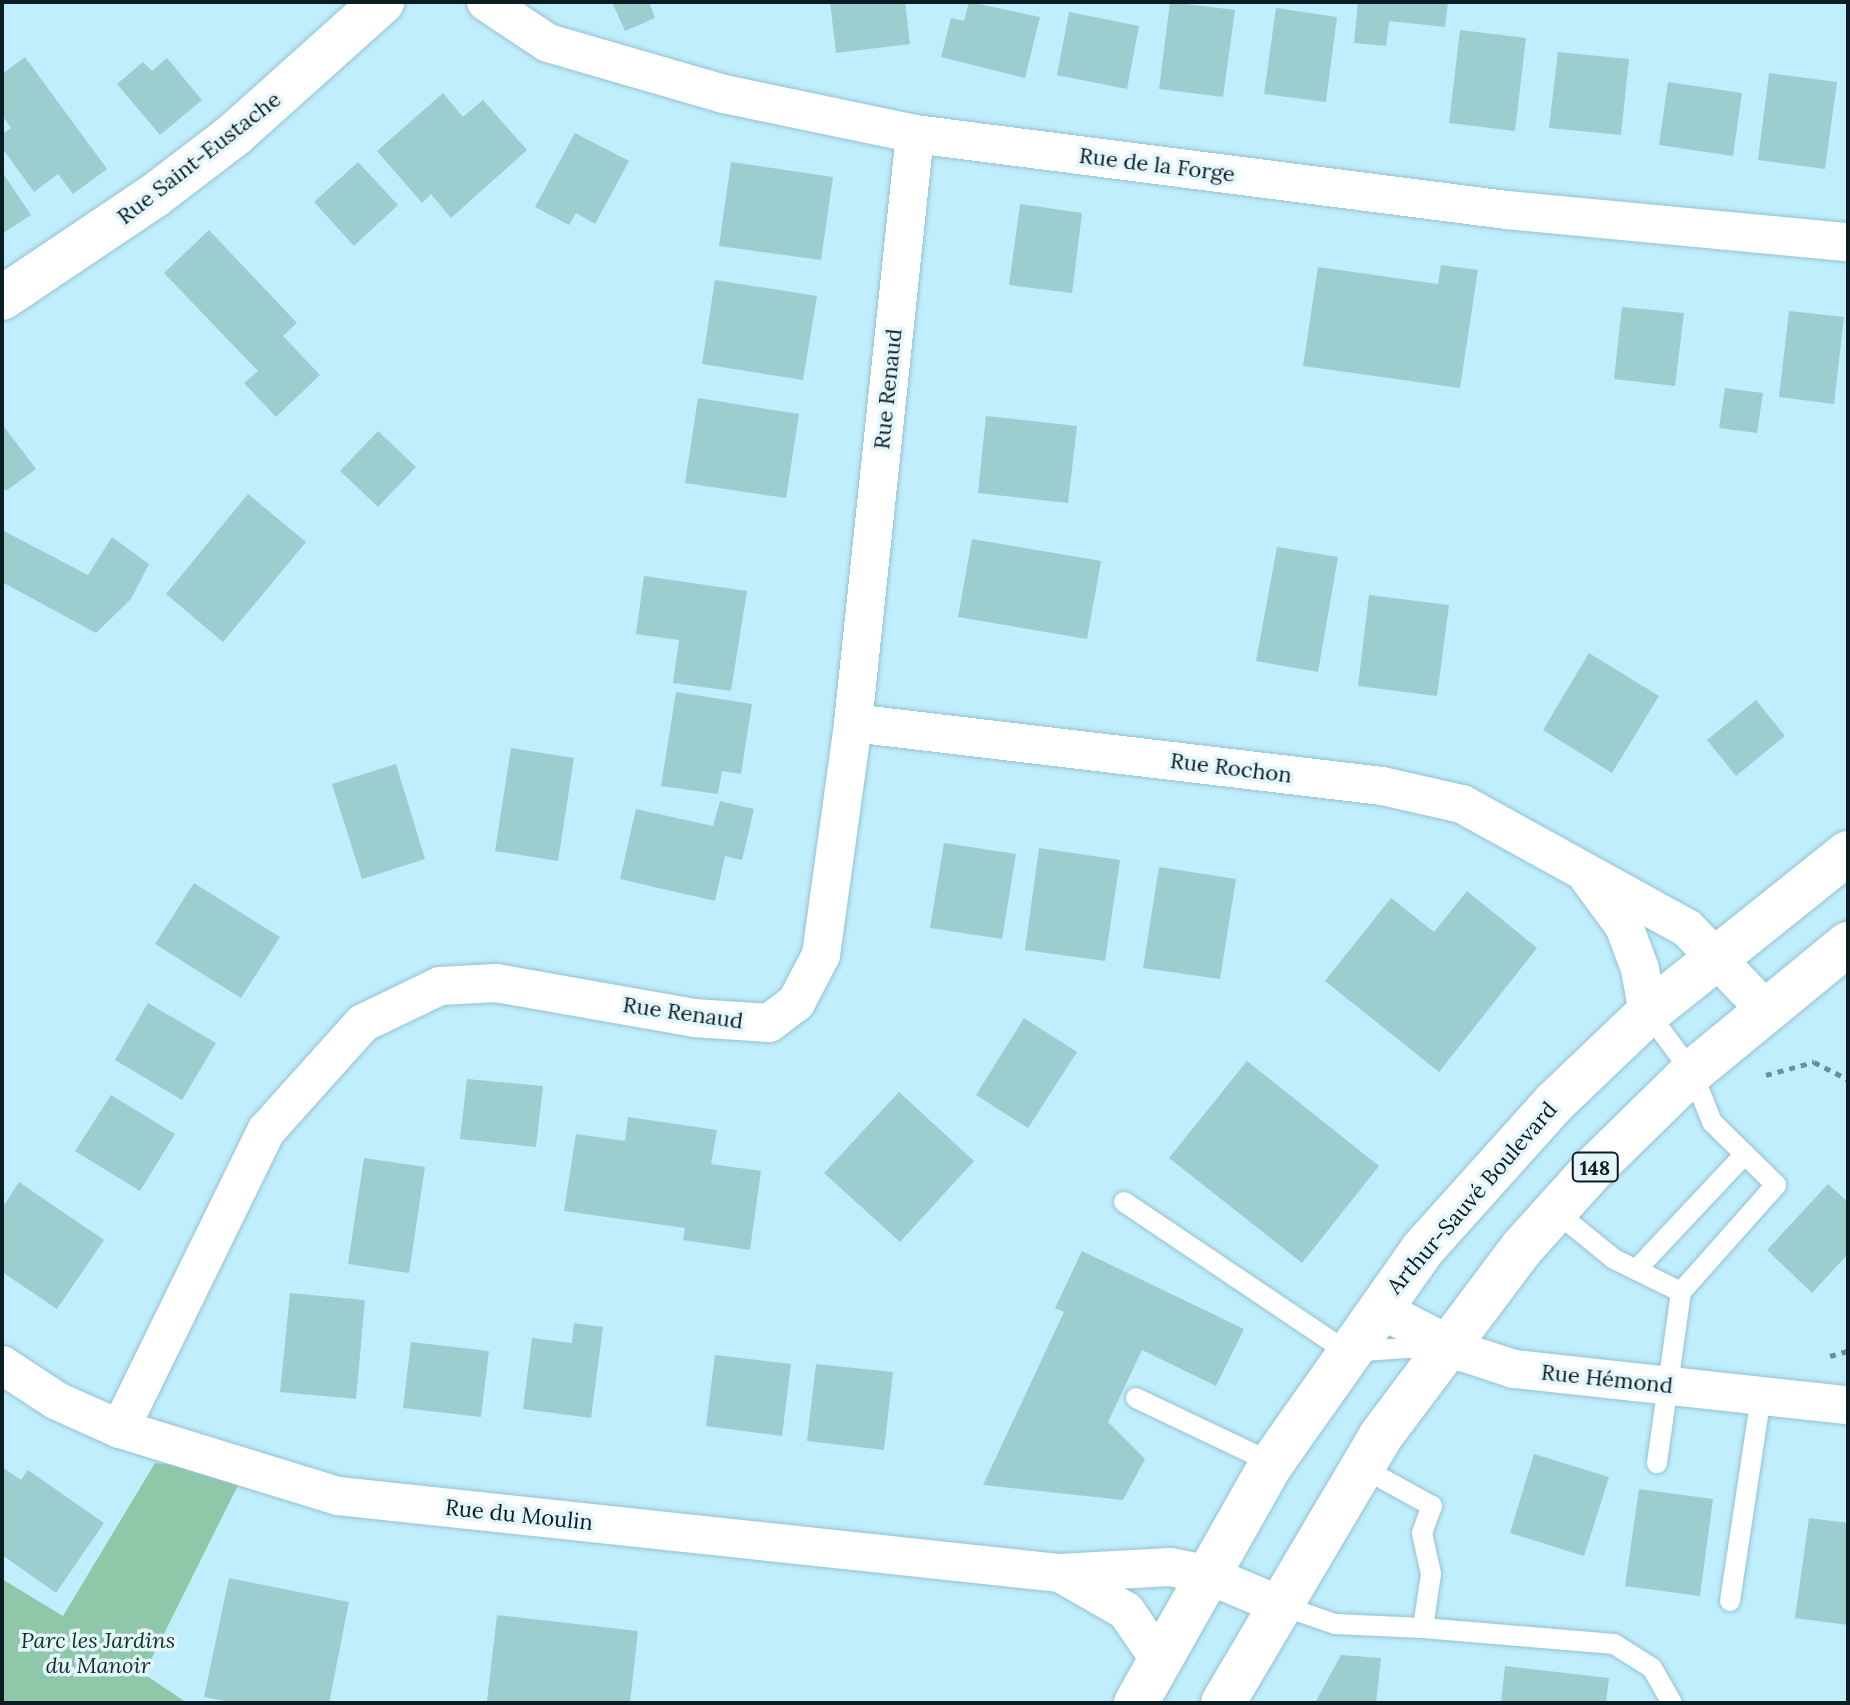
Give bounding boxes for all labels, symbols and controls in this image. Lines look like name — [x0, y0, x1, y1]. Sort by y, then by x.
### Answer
street label: Rue Saint-Eustache — [112, 86, 286, 230]
street label: Rue de la Forge — [1078, 142, 1236, 188]
street label: Rue Renaud — [869, 327, 907, 451]
street label: Rue Rochon — [1169, 747, 1293, 789]
street label: Rue Renaud — [621, 992, 745, 1034]
street label: Arthur-Sauvé Boulevard — [1381, 1097, 1563, 1299]
road number: 148 — [1571, 1151, 1619, 1183]
street label: Rue Hémond — [1540, 1359, 1674, 1399]
street label: Rue du Moulin — [444, 1494, 594, 1536]
park label: Parc les Jardins du Manoir — [21, 1627, 175, 1678]

